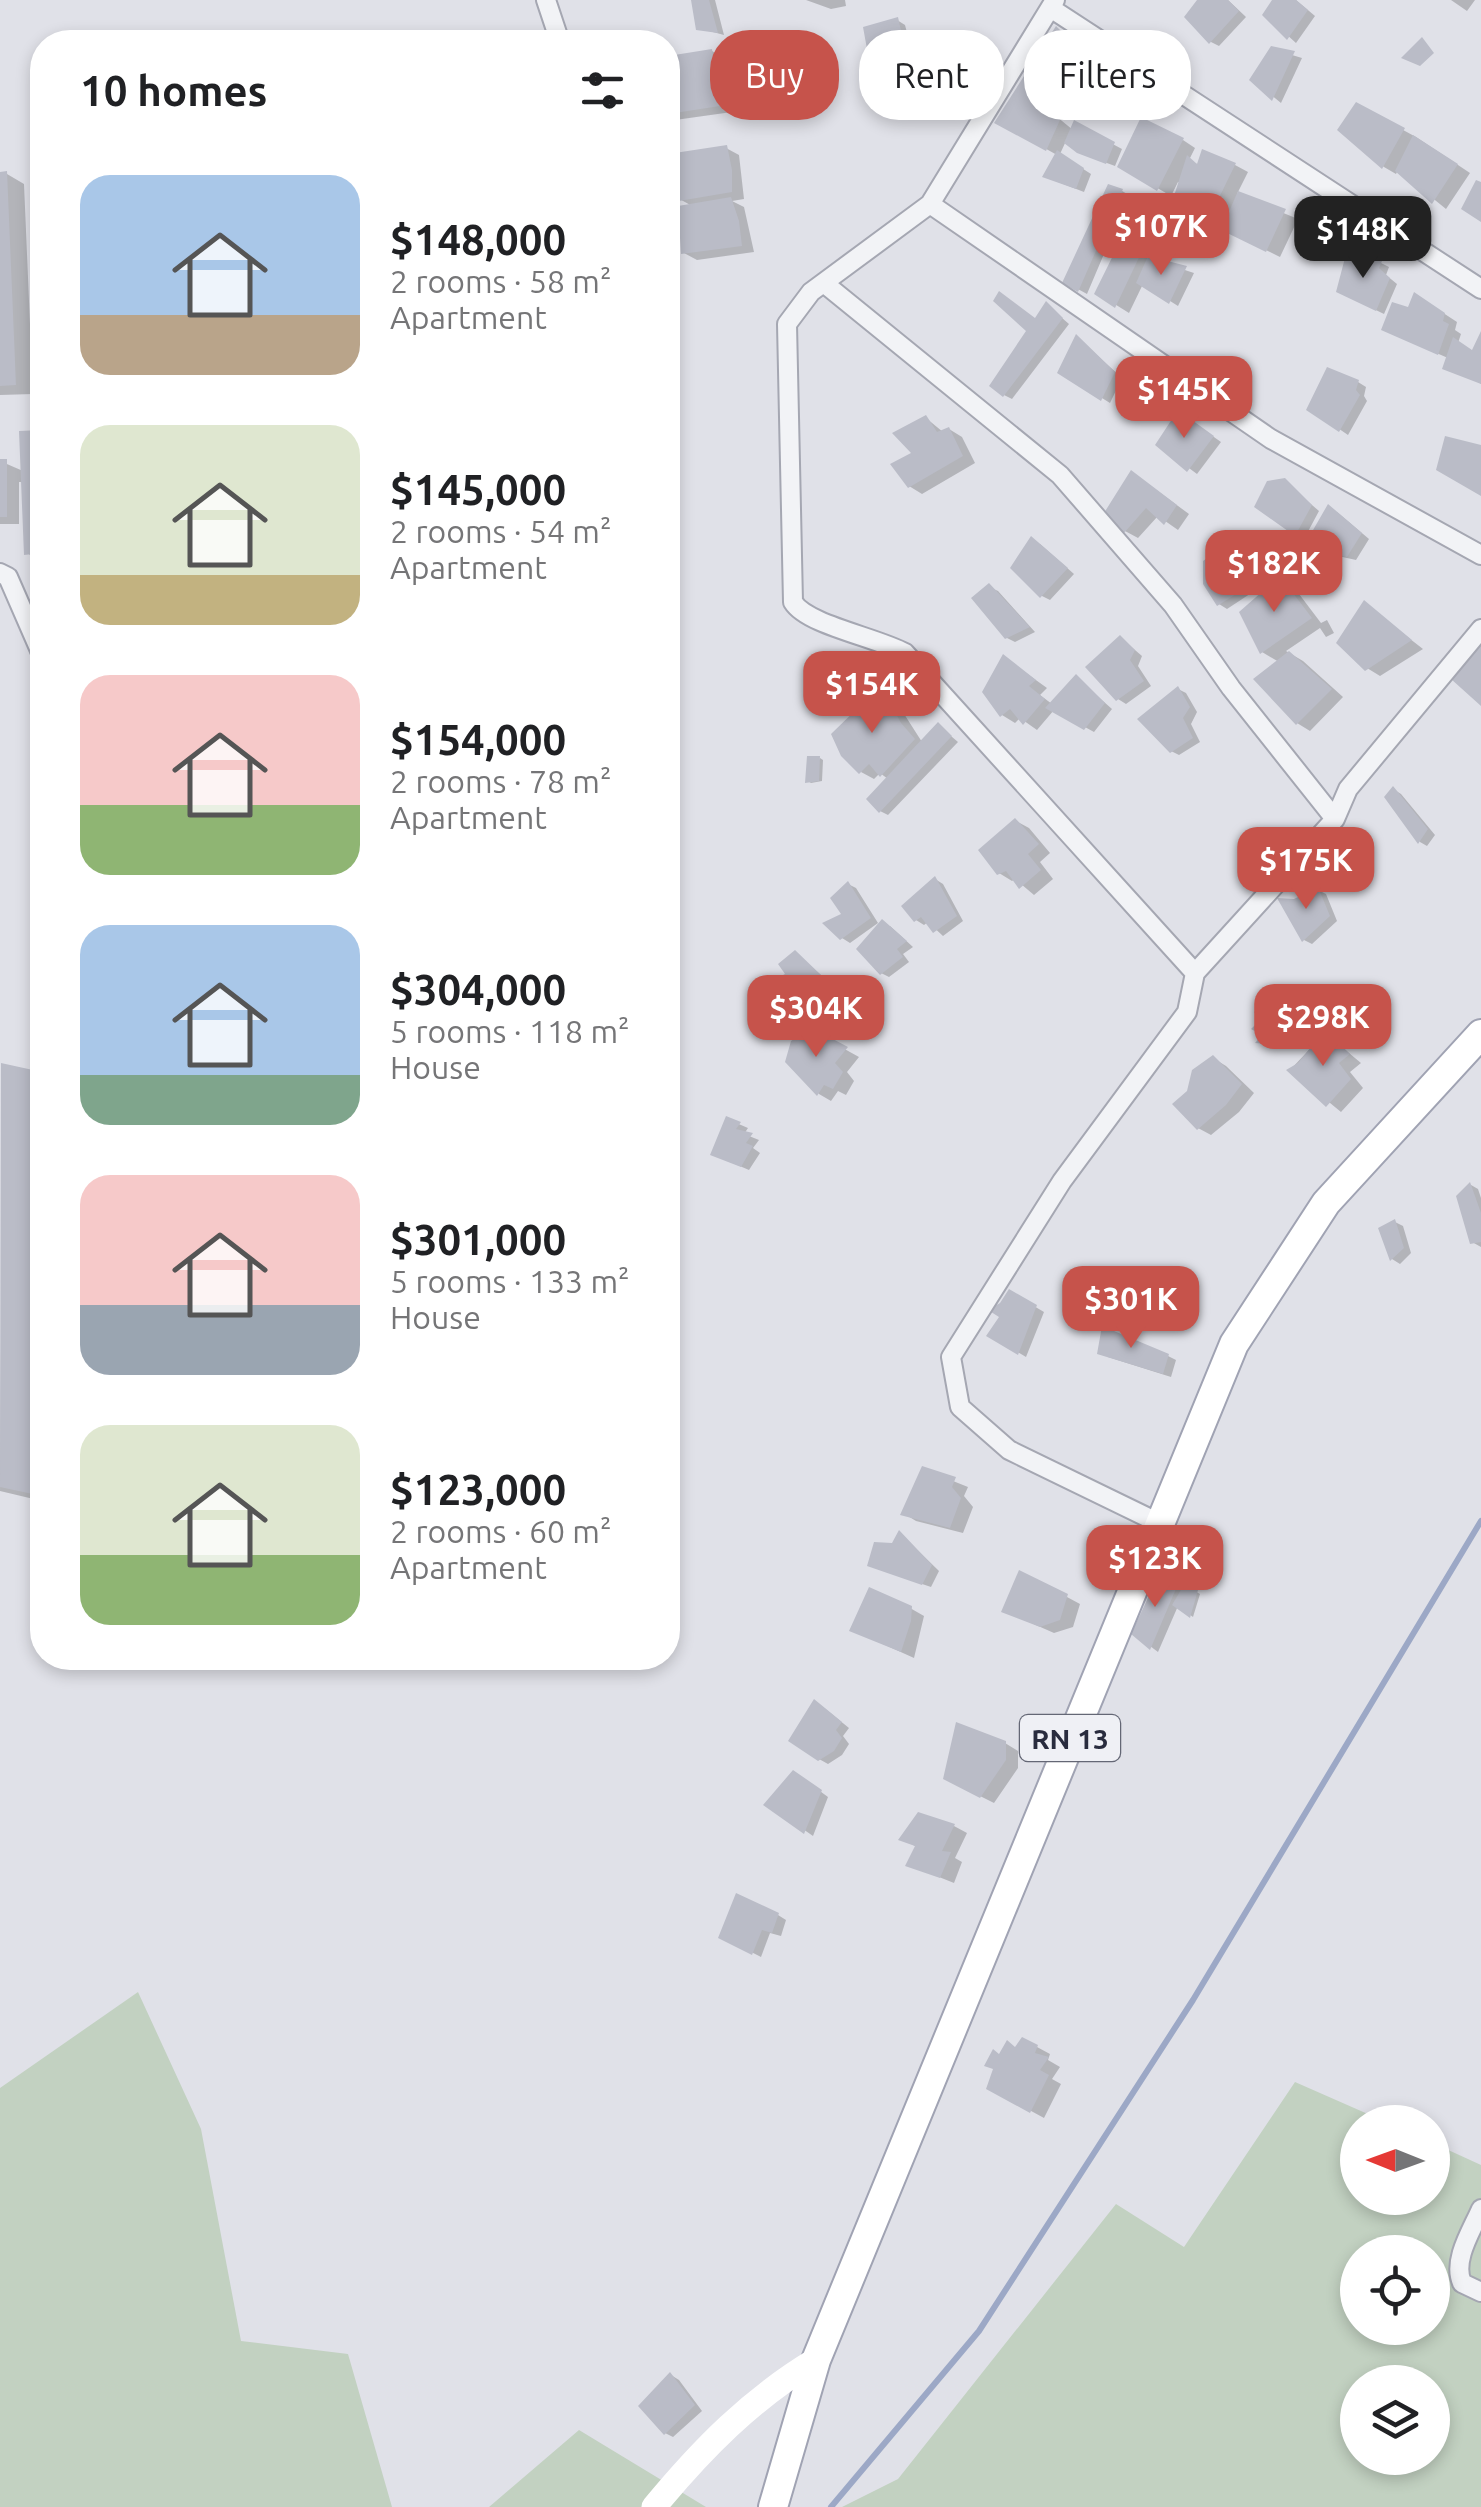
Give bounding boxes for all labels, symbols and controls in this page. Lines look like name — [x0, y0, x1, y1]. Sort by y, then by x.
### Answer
chip: Buy — [710, 30, 839, 120]
chip: Rent — [859, 30, 1004, 120]
chip: Filters — [1024, 30, 1191, 120]
icon: filters — [575, 63, 630, 118]
text: 10 homes — [80, 67, 267, 114]
pin: $107K — [1091, 193, 1231, 278]
pin: $148K — [1293, 196, 1433, 281]
text: $107K — [1114, 207, 1208, 243]
text: $148K — [1316, 210, 1410, 246]
icon: home — [160, 215, 280, 335]
text: $148,000 — [390, 216, 566, 263]
text: 2 rooms · 58 m² — [390, 263, 611, 299]
text: Apartment — [390, 299, 547, 335]
pin: $145K — [1114, 356, 1254, 441]
text: $145K — [1137, 370, 1231, 406]
icon: home — [160, 465, 280, 585]
text: $145,000 — [390, 466, 566, 513]
text: 2 rooms · 54 m² — [390, 513, 611, 549]
pin: $182K — [1204, 530, 1344, 615]
text: $182K — [1227, 544, 1321, 580]
text: Apartment — [390, 549, 547, 585]
pin: $154K — [802, 651, 942, 736]
text: $154K — [825, 665, 919, 701]
icon: home — [160, 715, 280, 835]
text: $154,000 — [390, 716, 566, 763]
text: 2 rooms · 78 m² — [390, 763, 611, 799]
text: Apartment — [390, 799, 547, 835]
pin: $175K — [1236, 827, 1376, 912]
text: $175K — [1259, 841, 1353, 877]
icon: home — [160, 965, 280, 1085]
text: $304,000 — [390, 966, 566, 1013]
pin: $304K — [746, 975, 886, 1060]
pin: $298K — [1253, 984, 1393, 1069]
text: $304K — [769, 989, 863, 1025]
text: $298K — [1276, 998, 1370, 1034]
text: 5 rooms · 118 m² — [390, 1013, 630, 1049]
text: House — [390, 1049, 481, 1085]
icon: home — [160, 1215, 280, 1335]
text: $301,000 — [390, 1216, 566, 1263]
text: 5 rooms · 133 m² — [390, 1263, 630, 1299]
pin: $301K — [1061, 1266, 1201, 1351]
text: $301K — [1084, 1280, 1178, 1316]
text: House — [390, 1299, 481, 1335]
icon: home — [160, 1465, 280, 1585]
text: $123,000 — [390, 1466, 566, 1513]
text: 2 rooms · 60 m² — [390, 1513, 611, 1549]
pin: $123K — [1085, 1525, 1225, 1610]
text: $123K — [1108, 1539, 1202, 1575]
text: Apartment — [390, 1549, 547, 1585]
road number: RN 13 — [1020, 1715, 1120, 1761]
north arrow — [1340, 2105, 1450, 2215]
map controls — [1340, 2105, 1450, 2475]
button: locate — [1340, 2235, 1450, 2345]
button: layers — [1340, 2365, 1450, 2475]

